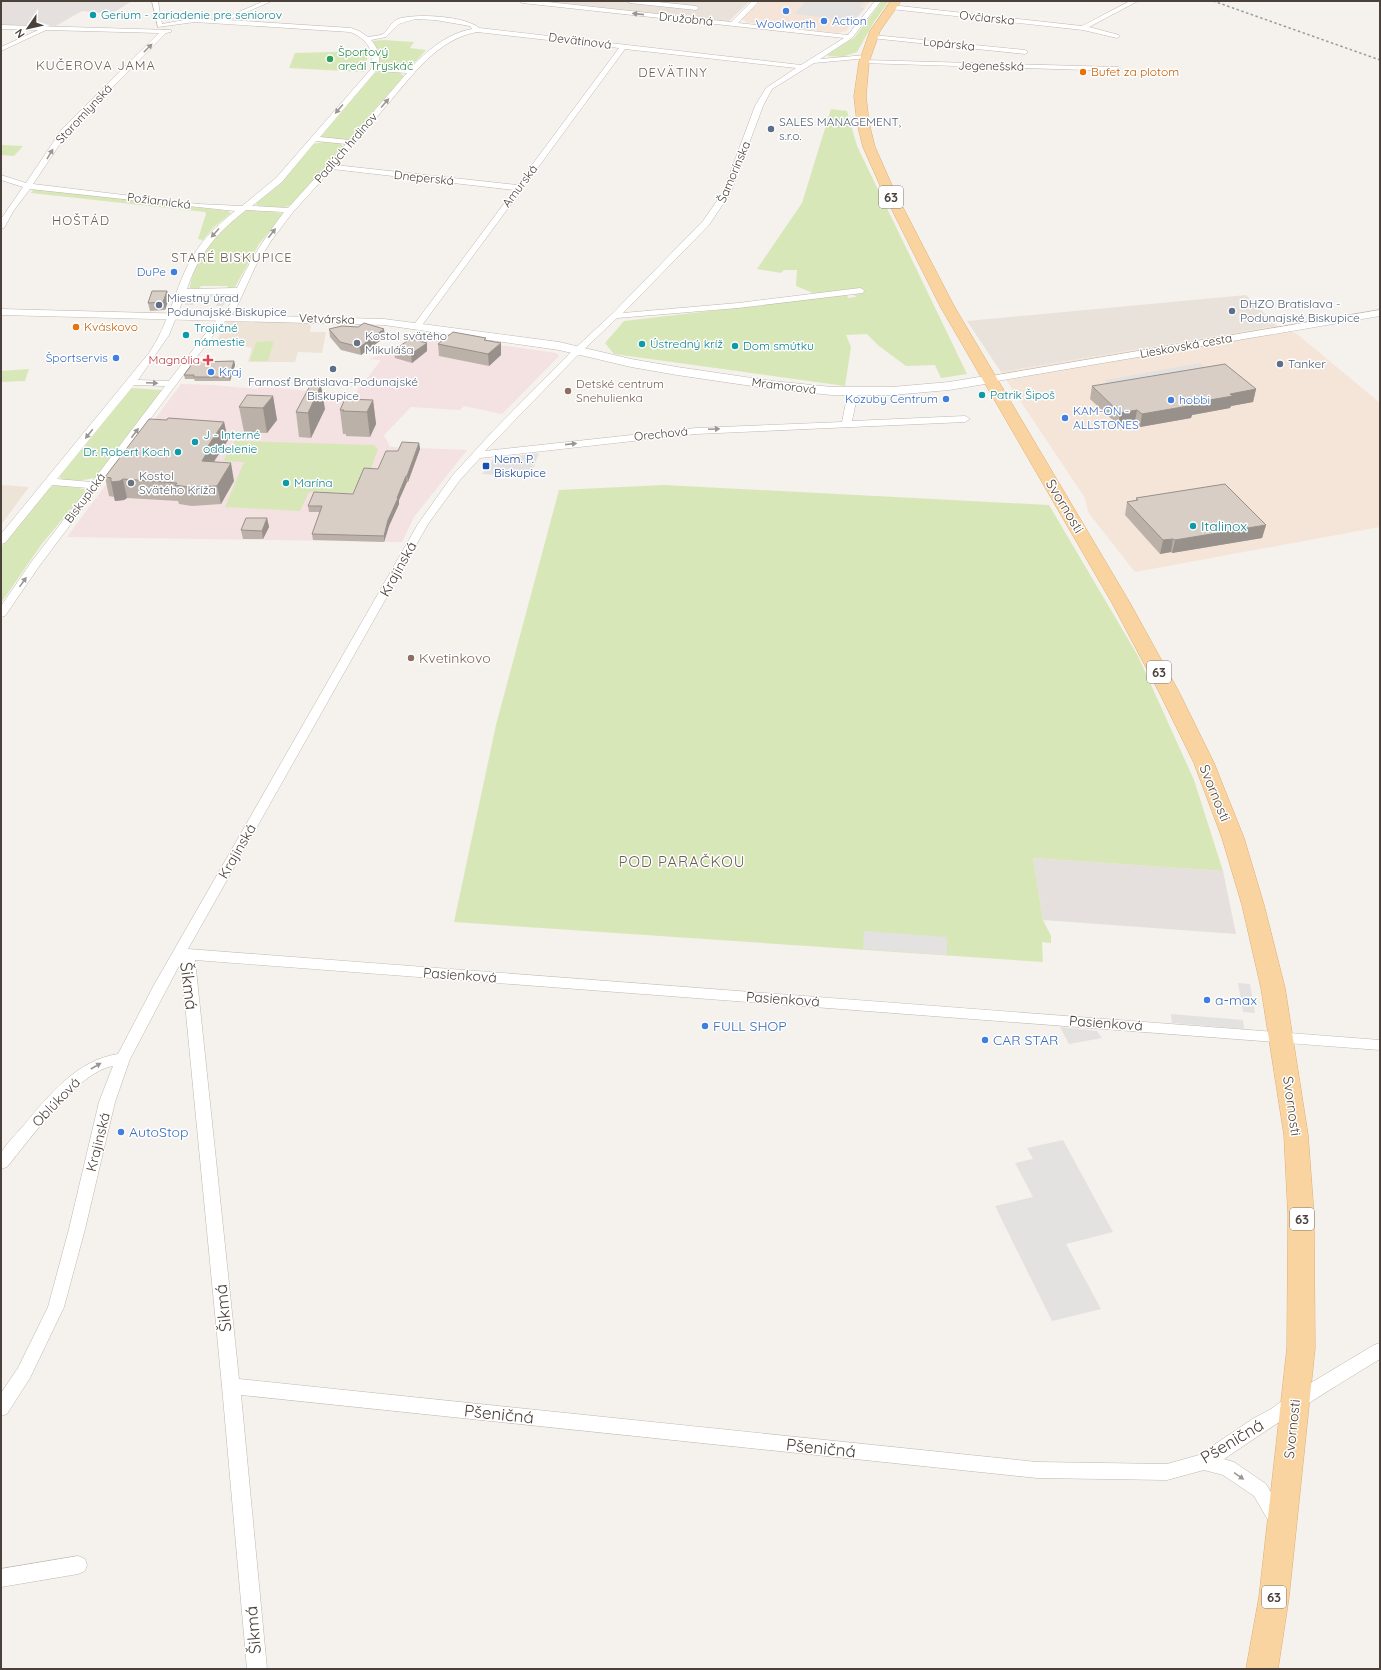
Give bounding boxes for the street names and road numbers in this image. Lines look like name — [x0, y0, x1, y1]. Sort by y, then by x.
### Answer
street label: Ovčiarska — [959, 7, 1015, 28]
street label: Družobná — [658, 8, 714, 29]
street label: Devätinová — [548, 29, 612, 52]
street label: Lopárska — [922, 33, 976, 54]
street label: Jegenešská — [958, 57, 1024, 74]
street label: Staromlynská — [52, 81, 115, 147]
street label: Padlých hrdinov — [311, 109, 380, 186]
street label: Šamorínska — [714, 139, 753, 205]
street label: Amurská — [499, 161, 540, 210]
street label: Dneperská — [393, 167, 455, 188]
road number: 63 — [879, 186, 903, 208]
street label: Požiarnická — [126, 189, 192, 212]
street label: Vetvárska — [299, 310, 355, 327]
street label: Lieskovská cesta — [1139, 330, 1233, 361]
street label: Mramorová — [751, 374, 817, 397]
street label: Orechová — [633, 423, 689, 444]
street label: Biskupická — [61, 470, 108, 526]
street label: Svornosti — [1042, 476, 1088, 536]
street label: Krajinská — [375, 538, 421, 600]
road number: 63 — [1147, 661, 1171, 683]
street label: Svornosti — [1195, 762, 1235, 824]
street label: Krajinská — [214, 820, 260, 882]
street label: Šikmá — [176, 961, 203, 1011]
street label: Pasienková — [423, 963, 497, 987]
street label: Pasienková — [746, 987, 820, 1011]
street label: Pasienková — [1069, 1011, 1143, 1035]
street label: Oblúková — [28, 1074, 84, 1130]
street label: Svornosti — [1279, 1075, 1305, 1137]
street label: Krajinská — [82, 1111, 114, 1173]
road number: 63 — [1290, 1208, 1314, 1230]
street label: Šikmá — [210, 1283, 235, 1333]
street label: Svornosti — [1280, 1398, 1304, 1460]
street label: Pšeničná — [463, 1399, 535, 1428]
street label: Pšeničná — [1196, 1414, 1267, 1468]
street label: Pšeničná — [785, 1433, 857, 1462]
road number: 63 — [1262, 1586, 1286, 1608]
street label: Šikmá — [240, 1605, 265, 1655]

